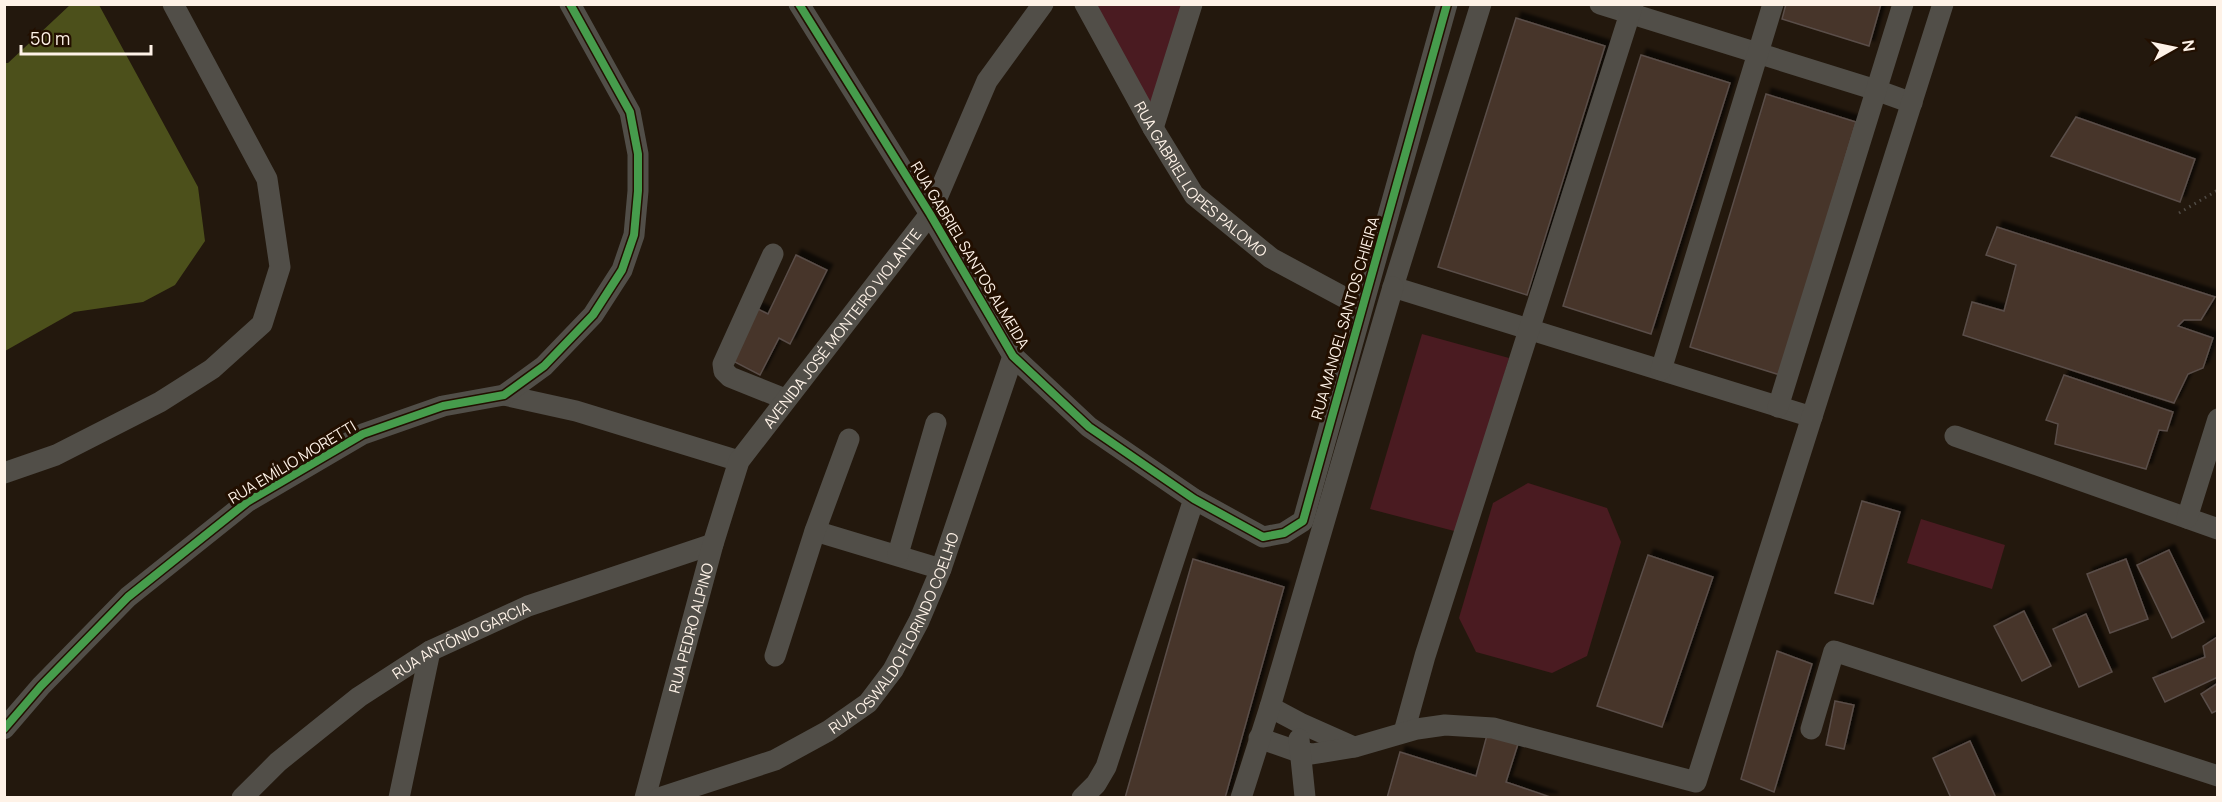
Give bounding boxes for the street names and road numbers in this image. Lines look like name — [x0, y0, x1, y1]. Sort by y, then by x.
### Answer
street label: RUA GABRIEL LOPES PALOMO — [1130, 97, 1272, 261]
street label: RUA GABRIEL SANTOS ALMEIDA — [906, 158, 1035, 353]
street label: RUA MANOEL SANTOS CHIEIRA — [1306, 214, 1384, 422]
street label: AVENIDA JOSÉ MONTEIRO VIOLANTE — [758, 224, 926, 432]
street label: RUA EMÍLIO MORETTI — [224, 416, 360, 508]
street label: RUA OSWALDO FLORINDO COELHO — [824, 529, 963, 738]
street label: RUA PEDRO ALPINO — [663, 560, 718, 695]
street label: RUA ANTÔNIO GARCIA — [388, 596, 534, 683]

